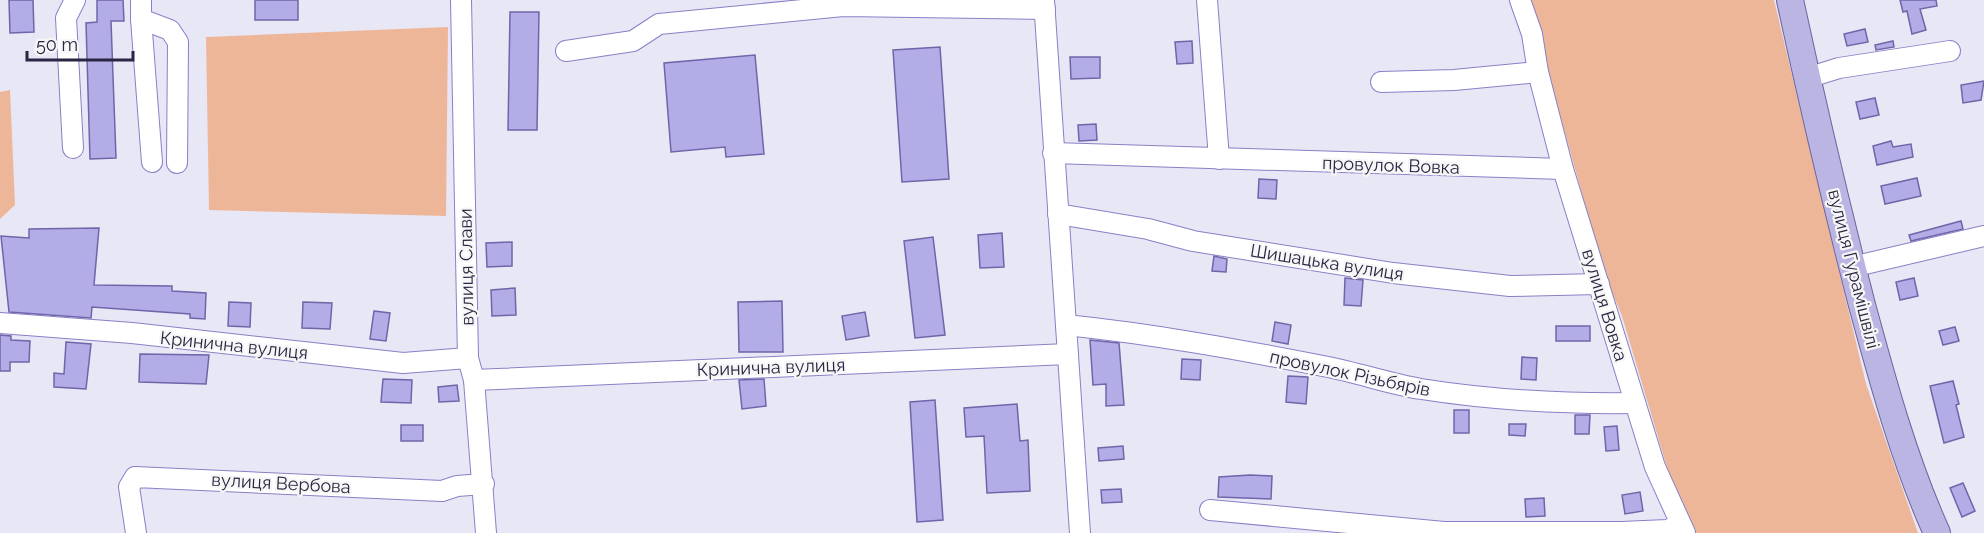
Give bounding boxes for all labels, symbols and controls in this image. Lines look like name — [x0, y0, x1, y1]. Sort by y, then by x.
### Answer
scale bar — [27, 24, 134, 62]
text: 50 m — [36, 34, 78, 55]
street label: провулок Вовка — [1322, 152, 1460, 178]
street label: вулиця Гурамішвілі — [1824, 187, 1884, 351]
street label: вулиця Слави — [454, 208, 478, 326]
street label: Шишацька вулиця — [1249, 240, 1405, 284]
street label: вулиця Вовка — [1578, 246, 1632, 364]
street label: Кринична вулиця — [159, 327, 309, 363]
street label: провулок Різьбярів — [1268, 346, 1432, 400]
street label: Кринична вулиця — [696, 354, 846, 380]
street label: вулиця Вербова — [211, 469, 351, 497]

